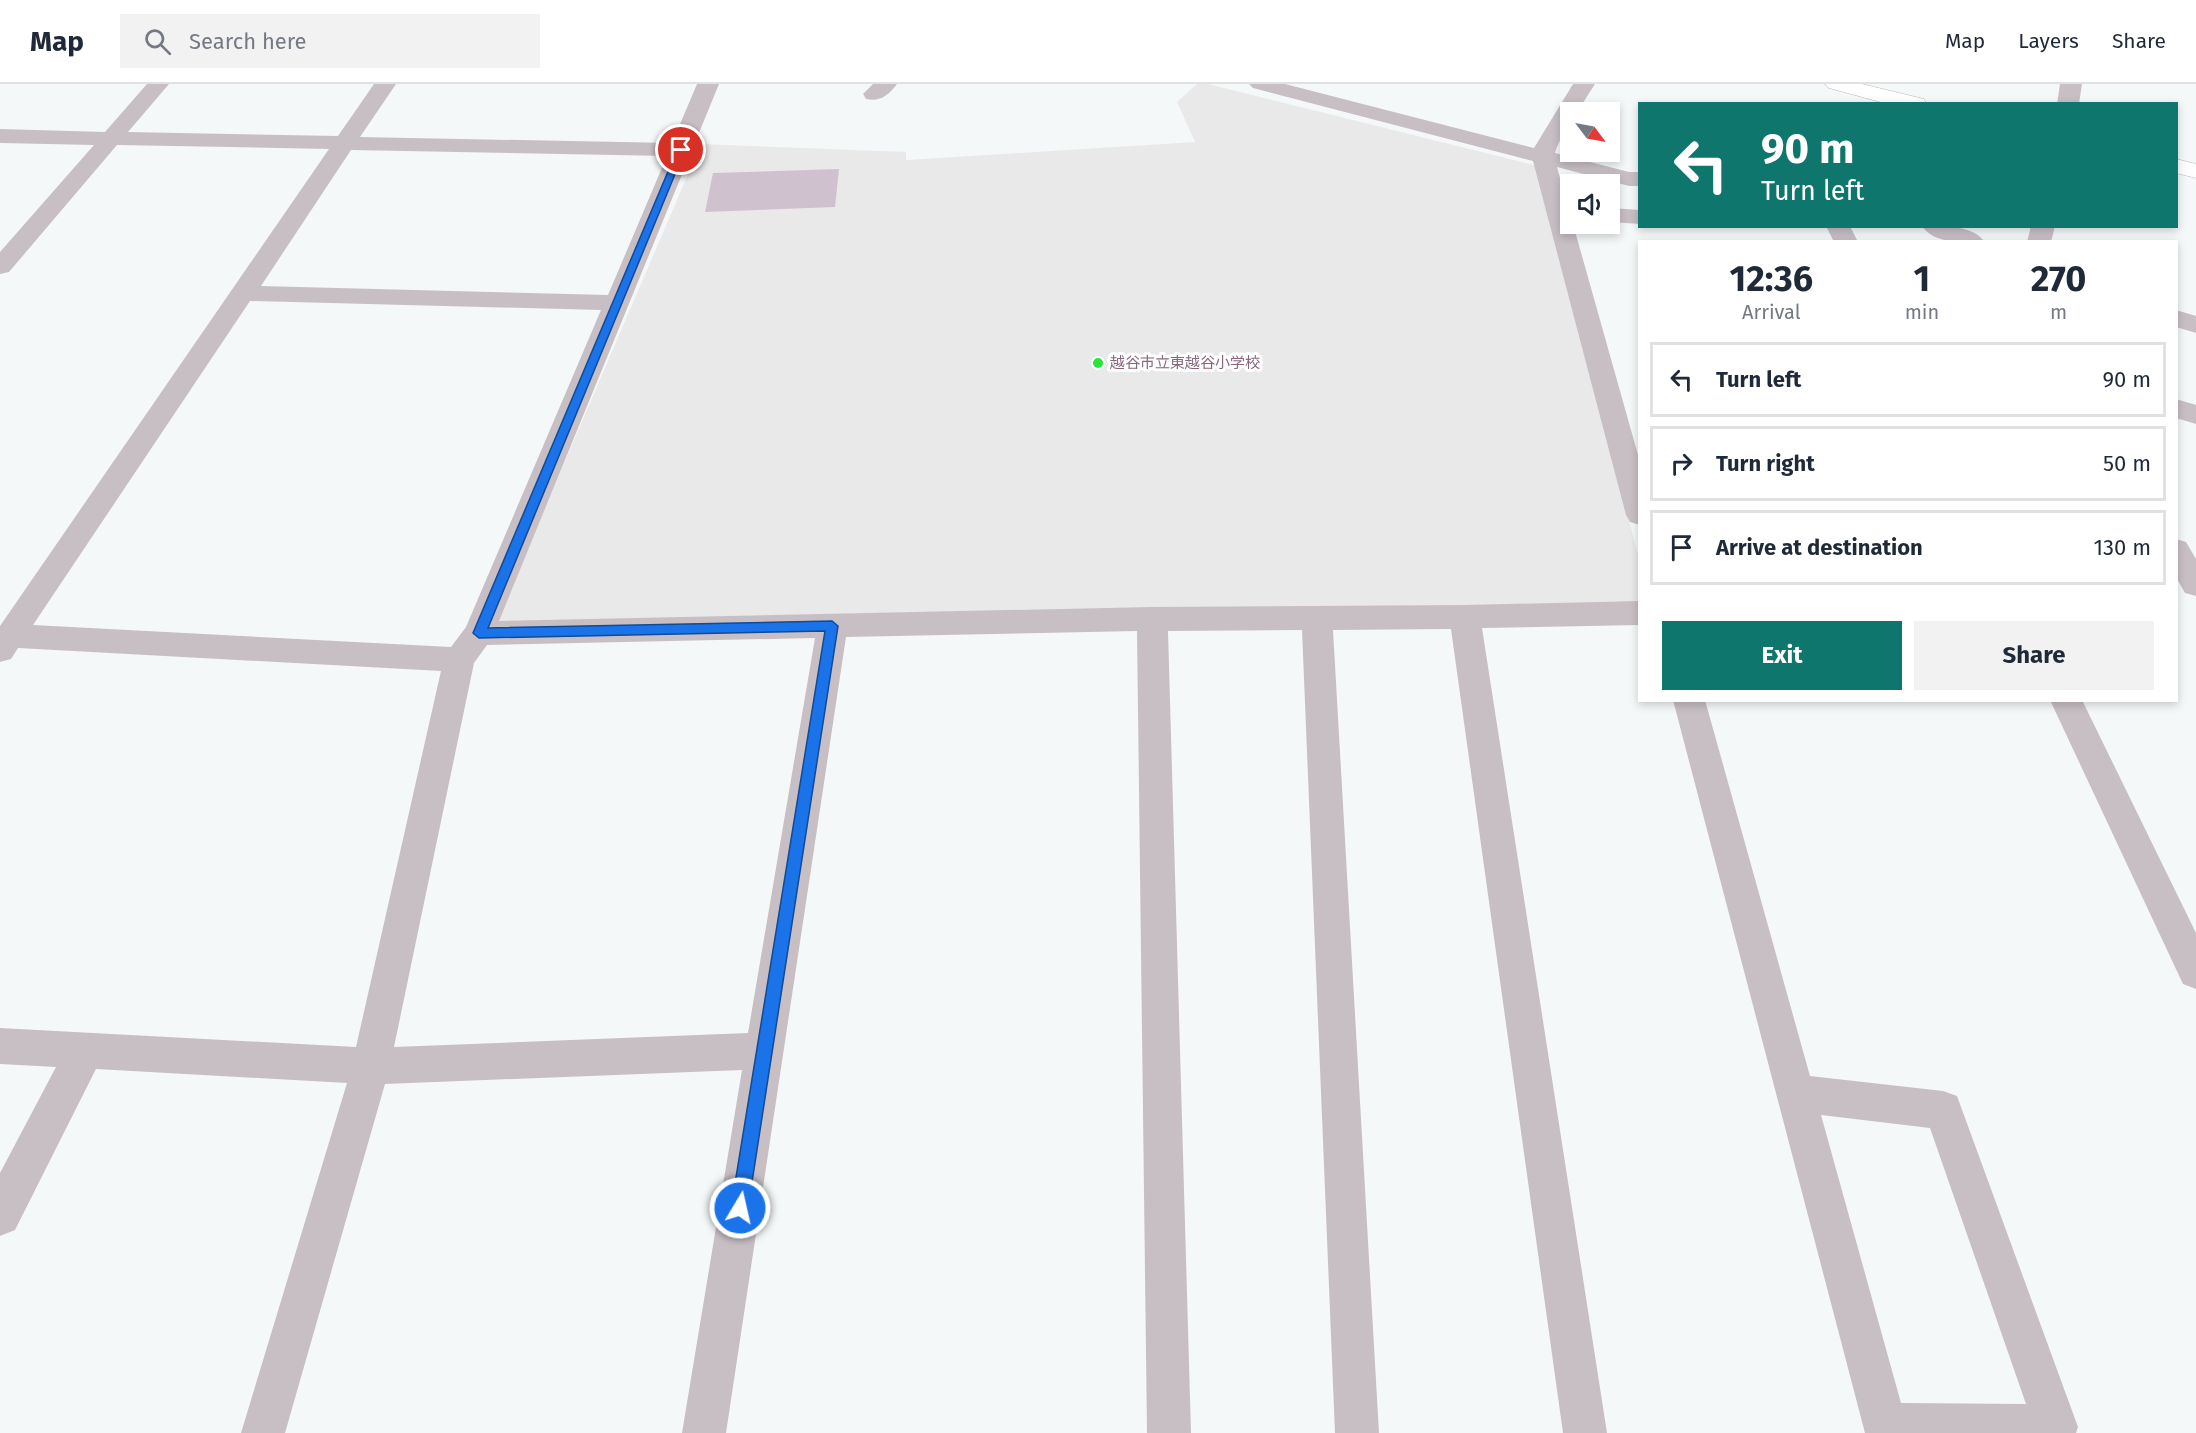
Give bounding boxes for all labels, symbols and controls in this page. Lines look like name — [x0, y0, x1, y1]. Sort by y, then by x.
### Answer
search box — [120, 14, 540, 68]
text: Map — [30, 25, 84, 58]
icon: search — [141, 25, 174, 58]
text: Search here — [189, 28, 307, 55]
text: Map — [1945, 28, 1985, 54]
text: Layers — [2018, 28, 2079, 54]
text: Share — [2112, 28, 2166, 54]
north arrow — [1560, 102, 1620, 162]
map controls — [1560, 102, 1620, 234]
pin — [655, 124, 706, 175]
text: 90 m — [1761, 124, 1855, 174]
icon: left — [1662, 126, 1740, 204]
icon: arrive — [664, 133, 697, 166]
button: sound — [1560, 174, 1620, 234]
text: Turn left — [1761, 175, 1864, 207]
text: 12:36 — [1730, 257, 1813, 301]
text: 1 — [1914, 257, 1930, 301]
text: 270 — [2031, 257, 2086, 301]
text: Arrival — [1742, 300, 1801, 324]
text: min — [1905, 300, 1939, 324]
text: m — [2050, 300, 2067, 324]
place label: 越谷市立東越谷小学校 — [1109, 354, 1260, 372]
marker: 越谷市立東越谷小学校 — [1091, 356, 1105, 370]
icon: left — [1665, 363, 1698, 396]
text: Turn left — [1716, 366, 1801, 393]
text: 90 m — [2102, 366, 2151, 393]
icon: right — [1665, 447, 1698, 480]
text: Turn right — [1716, 450, 1815, 477]
text: 50 m — [2103, 450, 2151, 477]
icon: arrive — [1665, 531, 1698, 564]
text: Arrive at destination — [1716, 534, 1923, 561]
text: 130 m — [2094, 534, 2151, 561]
button: Exit — [1662, 621, 1902, 690]
button: Share — [1914, 621, 2154, 690]
position arrow — [708, 1176, 772, 1240]

